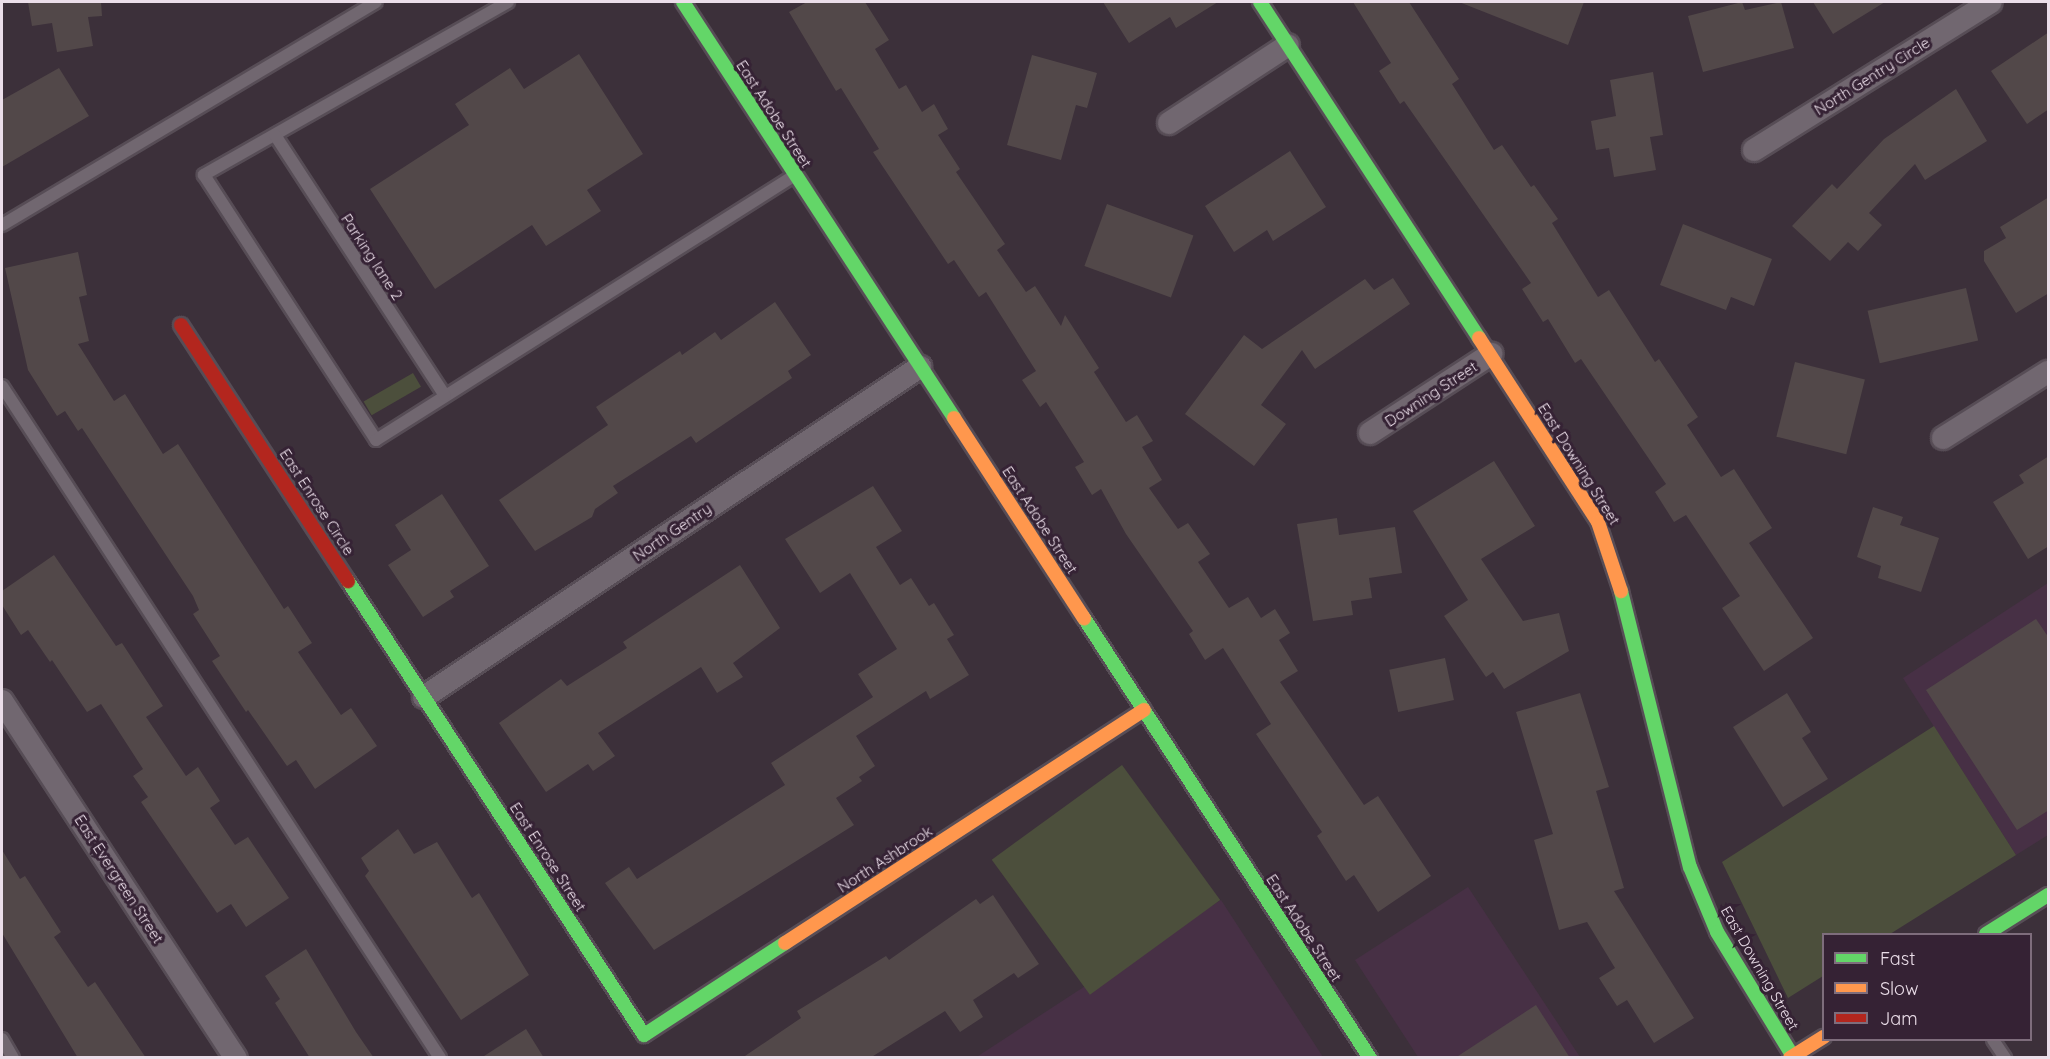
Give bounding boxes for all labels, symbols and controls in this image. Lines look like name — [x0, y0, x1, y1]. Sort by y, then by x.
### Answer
street label: North Gentry Circle — [1811, 33, 1933, 119]
street label: East Adobe Street — [733, 57, 815, 171]
street label: Parking lane 2 — [337, 211, 407, 303]
street label: Downing Street — [1382, 358, 1480, 430]
street label: East Downing Street — [1534, 400, 1624, 528]
street label: East Enrose Circle — [276, 445, 358, 559]
street label: East Adobe Street — [999, 463, 1081, 577]
street label: North Gentry — [629, 499, 715, 565]
street label: East Enrose Street — [506, 799, 590, 915]
street label: East Evergreen Street — [71, 811, 167, 947]
street label: North Ashbrook — [834, 822, 936, 896]
street label: East Adobe Street — [1263, 871, 1345, 985]
street label: East Downing Street — [1717, 903, 1803, 1033]
legend — [1822, 933, 2032, 1041]
text: Fast — [1880, 947, 1915, 970]
text: Slow — [1880, 977, 1918, 1000]
text: Jam — [1880, 1007, 1918, 1030]

